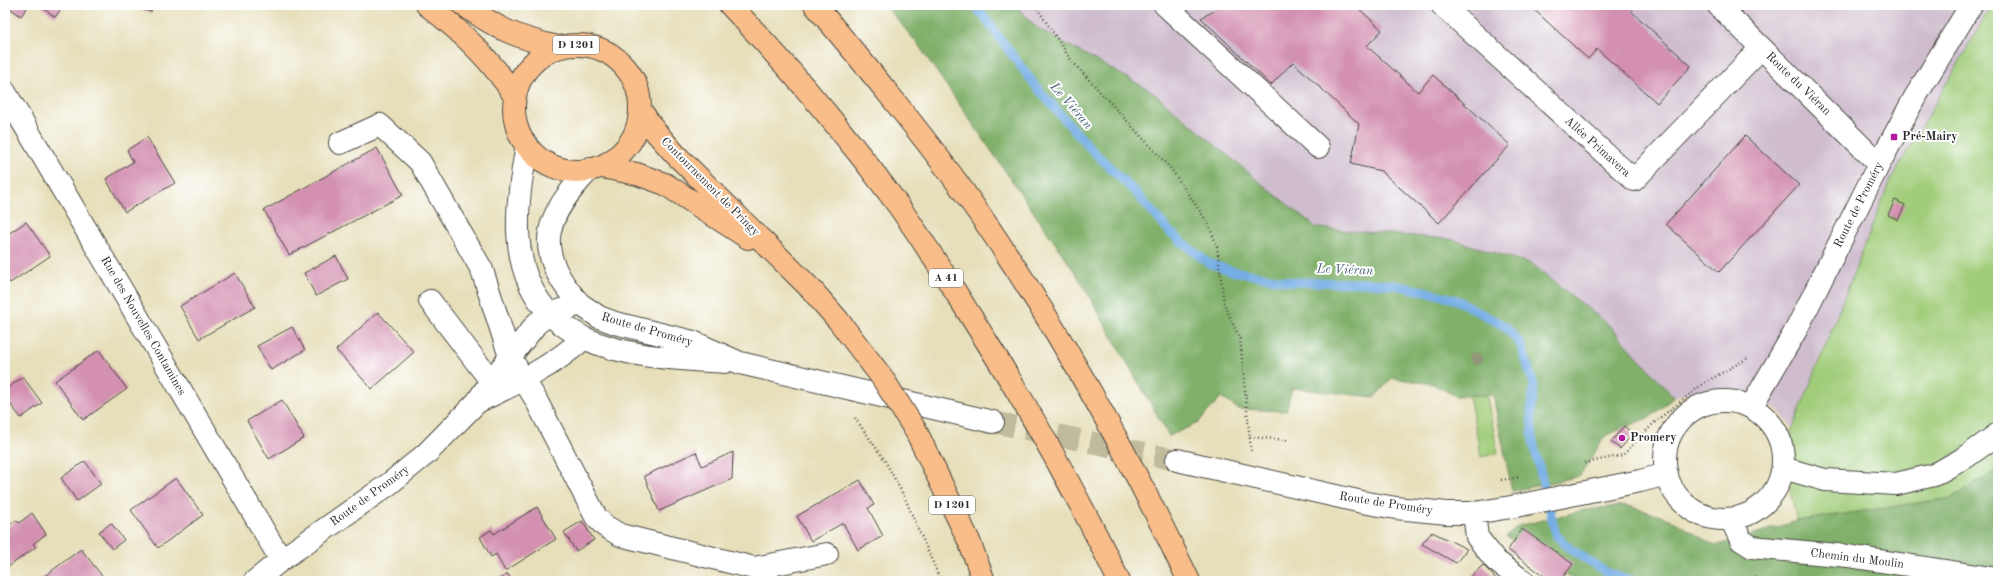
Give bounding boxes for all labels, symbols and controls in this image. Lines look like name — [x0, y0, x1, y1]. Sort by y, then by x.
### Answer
road number: D 1201 — [553, 36, 599, 54]
street label: Route du Viéran — [1763, 50, 1833, 118]
water label: Le Viéran — [1047, 80, 1095, 132]
street label: Allée Primavera — [1562, 115, 1632, 179]
place label: Pré-Mairy — [1902, 131, 1958, 143]
marker: Pré-Mairy — [1889, 132, 1899, 142]
street label: Contournement de Pringy — [658, 135, 762, 239]
street label: Route de Proméry — [1832, 160, 1886, 250]
street label: Rue des Nouvelles Contamines — [98, 254, 188, 398]
water label: Le Viéran — [1315, 262, 1374, 278]
road number: A 41 — [929, 269, 963, 287]
street label: Route de Proméry — [600, 311, 695, 349]
place label: Promery — [1630, 432, 1676, 444]
marker: Promery — [1617, 433, 1627, 443]
street label: Route de Proméry — [328, 463, 412, 529]
street label: Route de Proméry — [1338, 491, 1434, 517]
road number: D 1201 — [929, 496, 975, 514]
street label: Chemin du Moulin — [1810, 547, 1905, 571]

